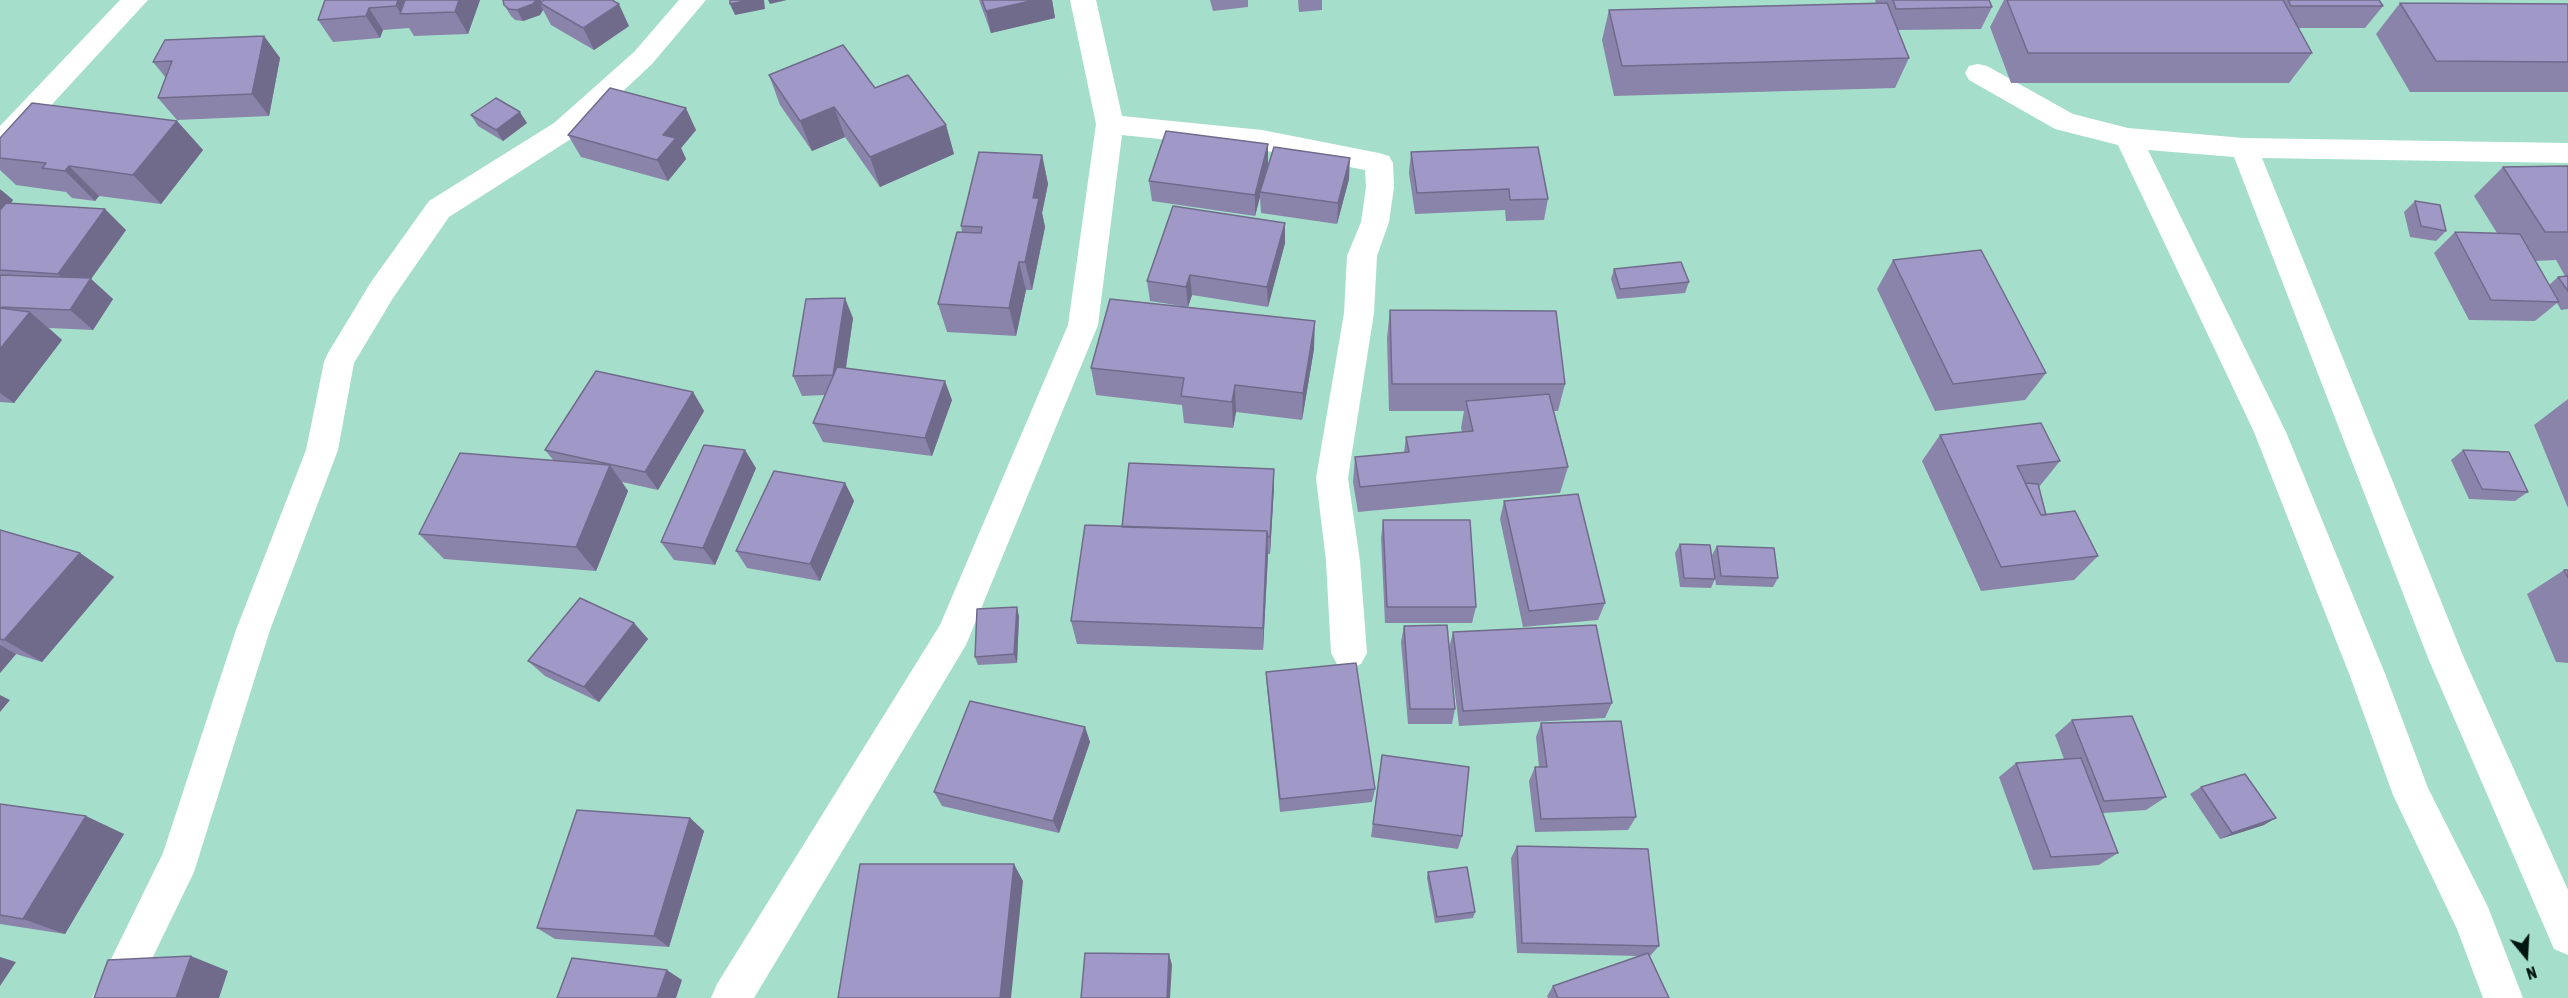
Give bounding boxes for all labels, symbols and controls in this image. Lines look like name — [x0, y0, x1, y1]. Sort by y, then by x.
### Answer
north arrow — [2496, 926, 2556, 986]
text: N — [2524, 963, 2539, 983]

